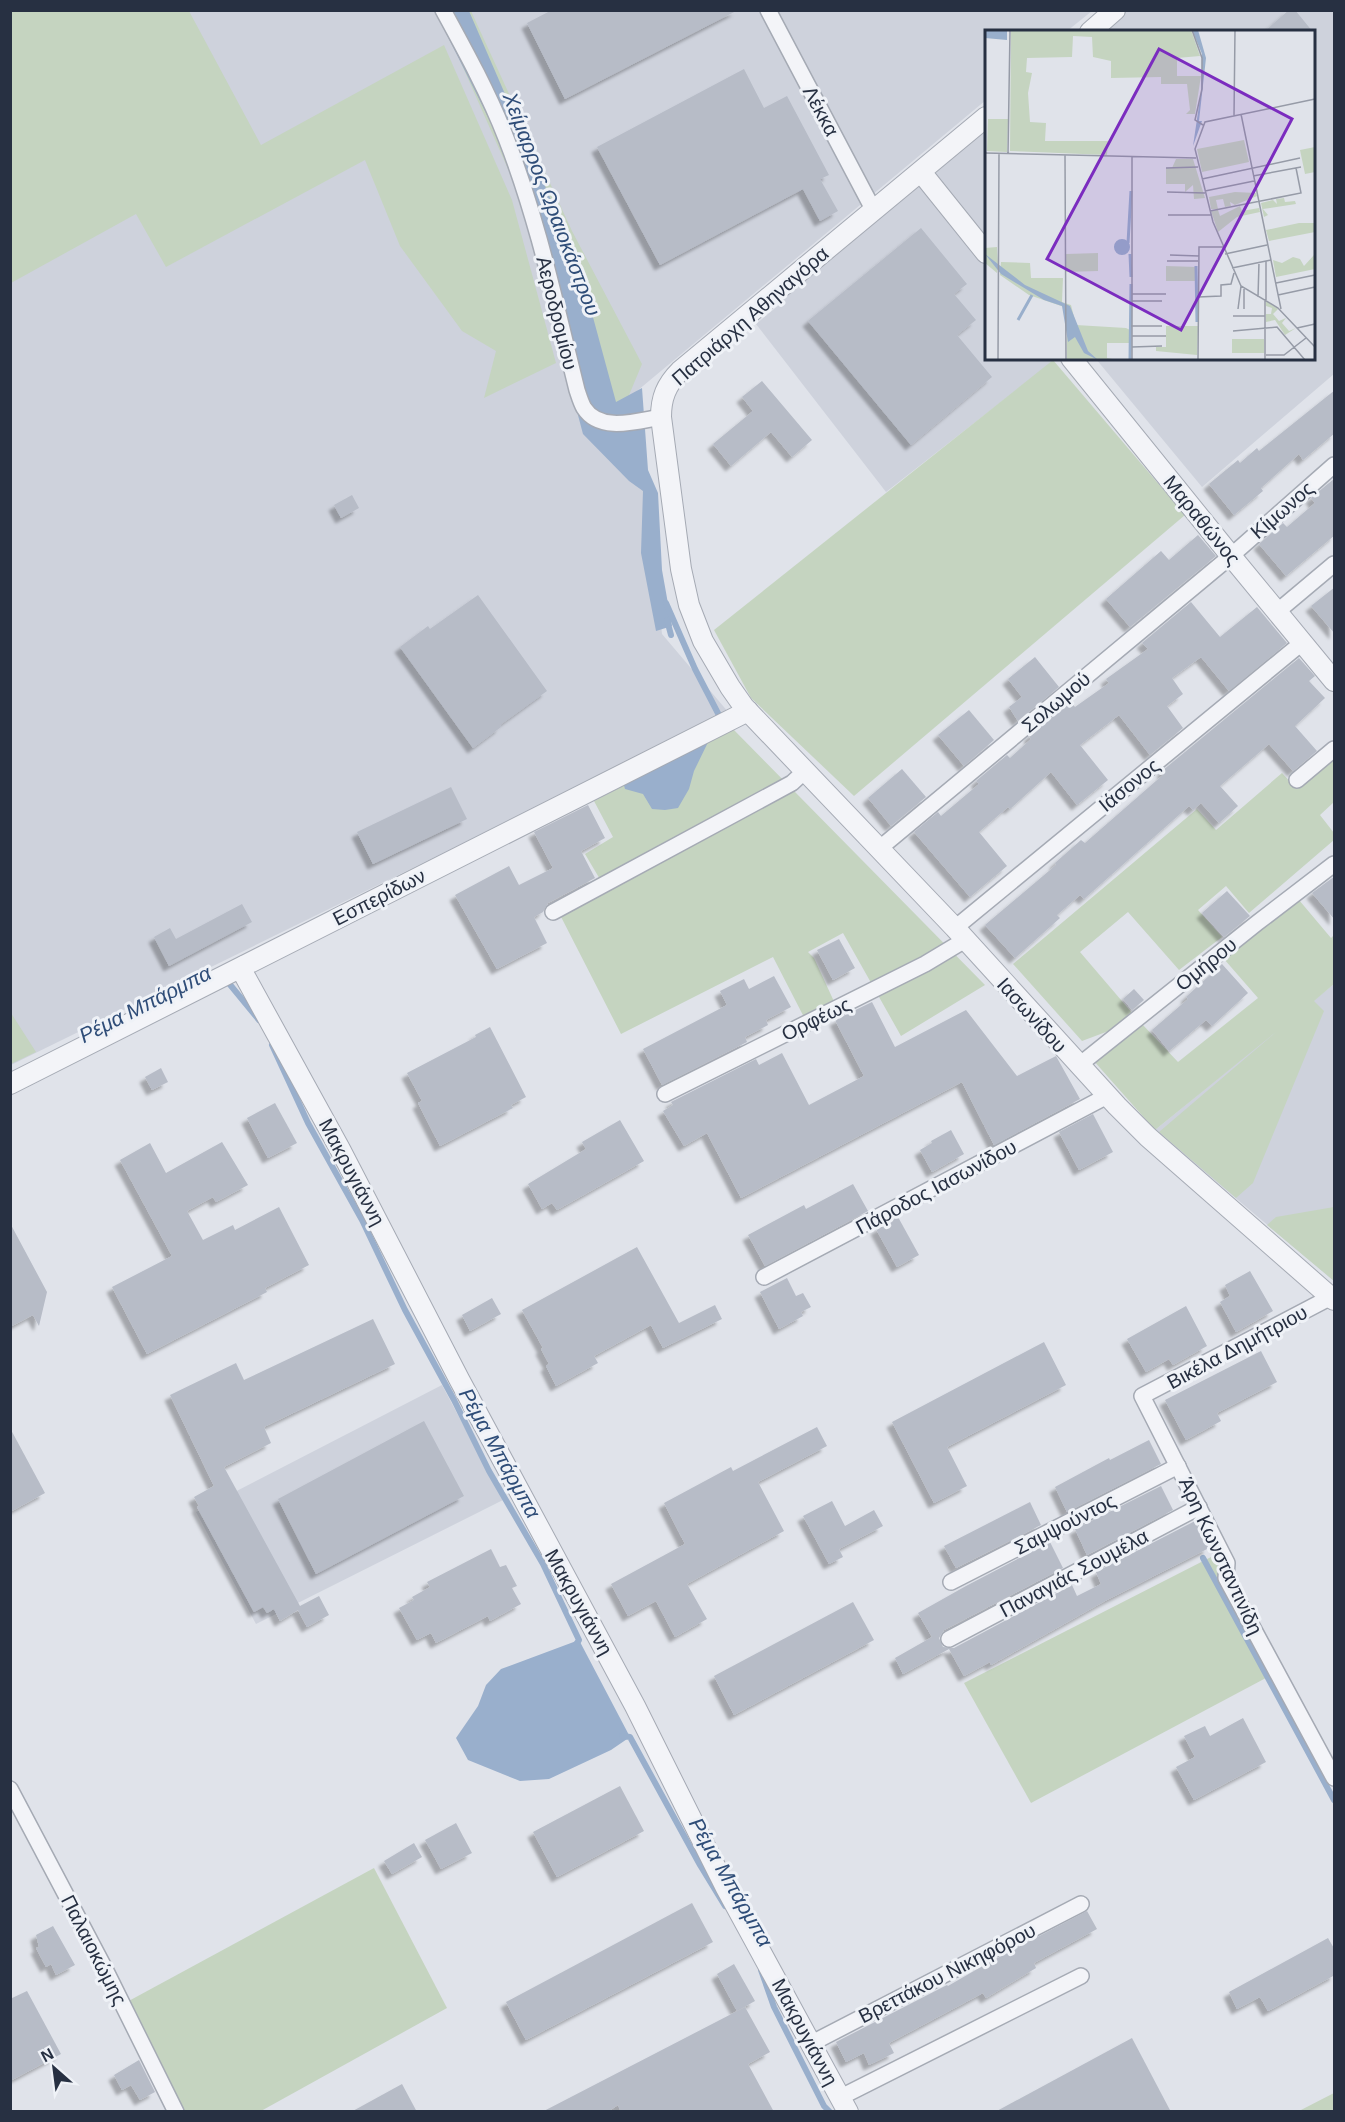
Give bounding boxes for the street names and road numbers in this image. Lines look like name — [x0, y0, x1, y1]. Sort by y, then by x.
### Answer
street label: Λέκκα — [799, 82, 843, 140]
street label: Πατριάρχη Αθηναγόρα — [667, 242, 833, 390]
street label: Αεροδρομίου — [532, 254, 582, 372]
street label: Μαραθώνος — [1159, 471, 1245, 569]
street label: Κίμωνος — [1246, 477, 1318, 543]
street label: Σολωμού — [1018, 667, 1094, 737]
street label: Ιάσονος — [1094, 754, 1164, 816]
street label: Εσπερίδων — [329, 864, 429, 930]
street label: Ομήρου — [1171, 933, 1241, 995]
street label: Ιασωνίδου — [993, 973, 1071, 1057]
street label: Ορφέως — [778, 993, 854, 1045]
street label: Μακρυγιάννη — [315, 1115, 389, 1229]
street label: Πάροδος Ιασωνίδου — [852, 1135, 1020, 1239]
street label: Βικέλα Δημήτριου — [1163, 1301, 1311, 1393]
street label: Άρη Κωνσταντινίδη — [1175, 1474, 1267, 1638]
street label: Σαμψούντος — [1011, 1489, 1119, 1559]
street label: Παναγιάς Σουμέλα — [996, 1525, 1152, 1621]
street label: Μακρυγιάννη — [541, 1545, 617, 1659]
street label: Παλαιοκώμης — [57, 1891, 131, 2009]
street label: Βρεττάκου Νικηφόρου — [855, 1919, 1039, 2027]
street label: Μακρυγιάννη — [768, 1975, 842, 2089]

